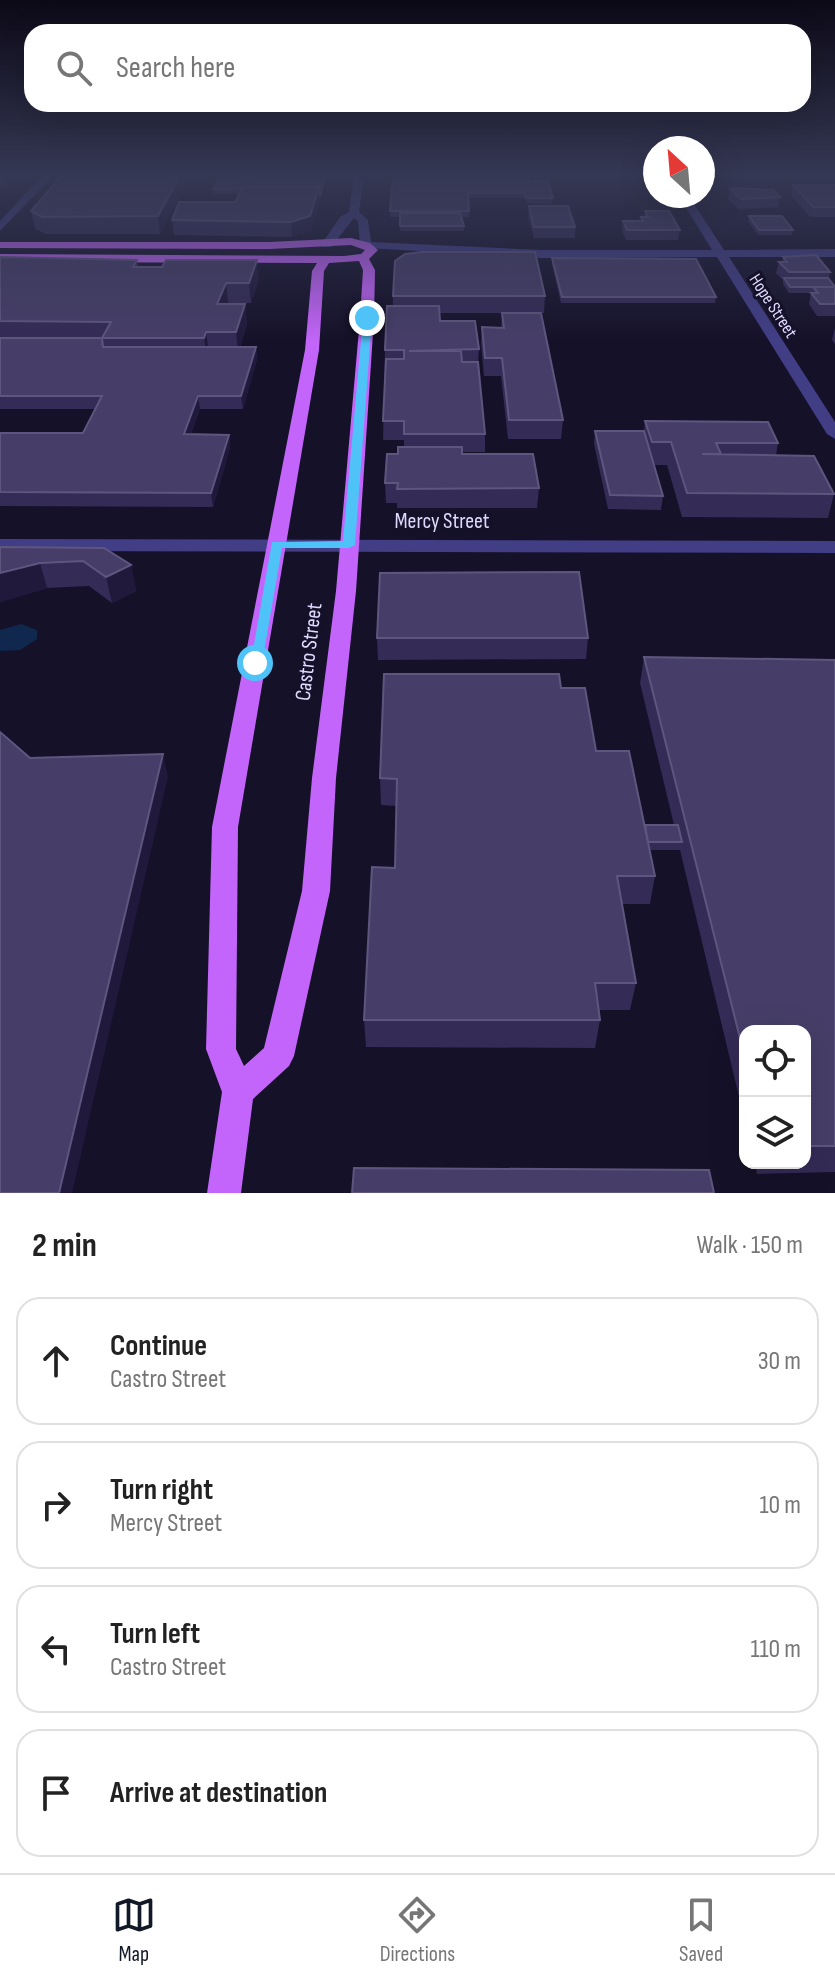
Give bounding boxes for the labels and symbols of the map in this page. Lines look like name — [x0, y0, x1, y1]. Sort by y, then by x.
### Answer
north arrow — [643, 136, 715, 208]
street label: Hope Street — [745, 270, 802, 342]
route end — [349, 300, 385, 336]
street label: Mercy Street — [395, 508, 490, 535]
street label: Castro Street — [290, 601, 328, 702]
route start — [237, 645, 273, 681]

